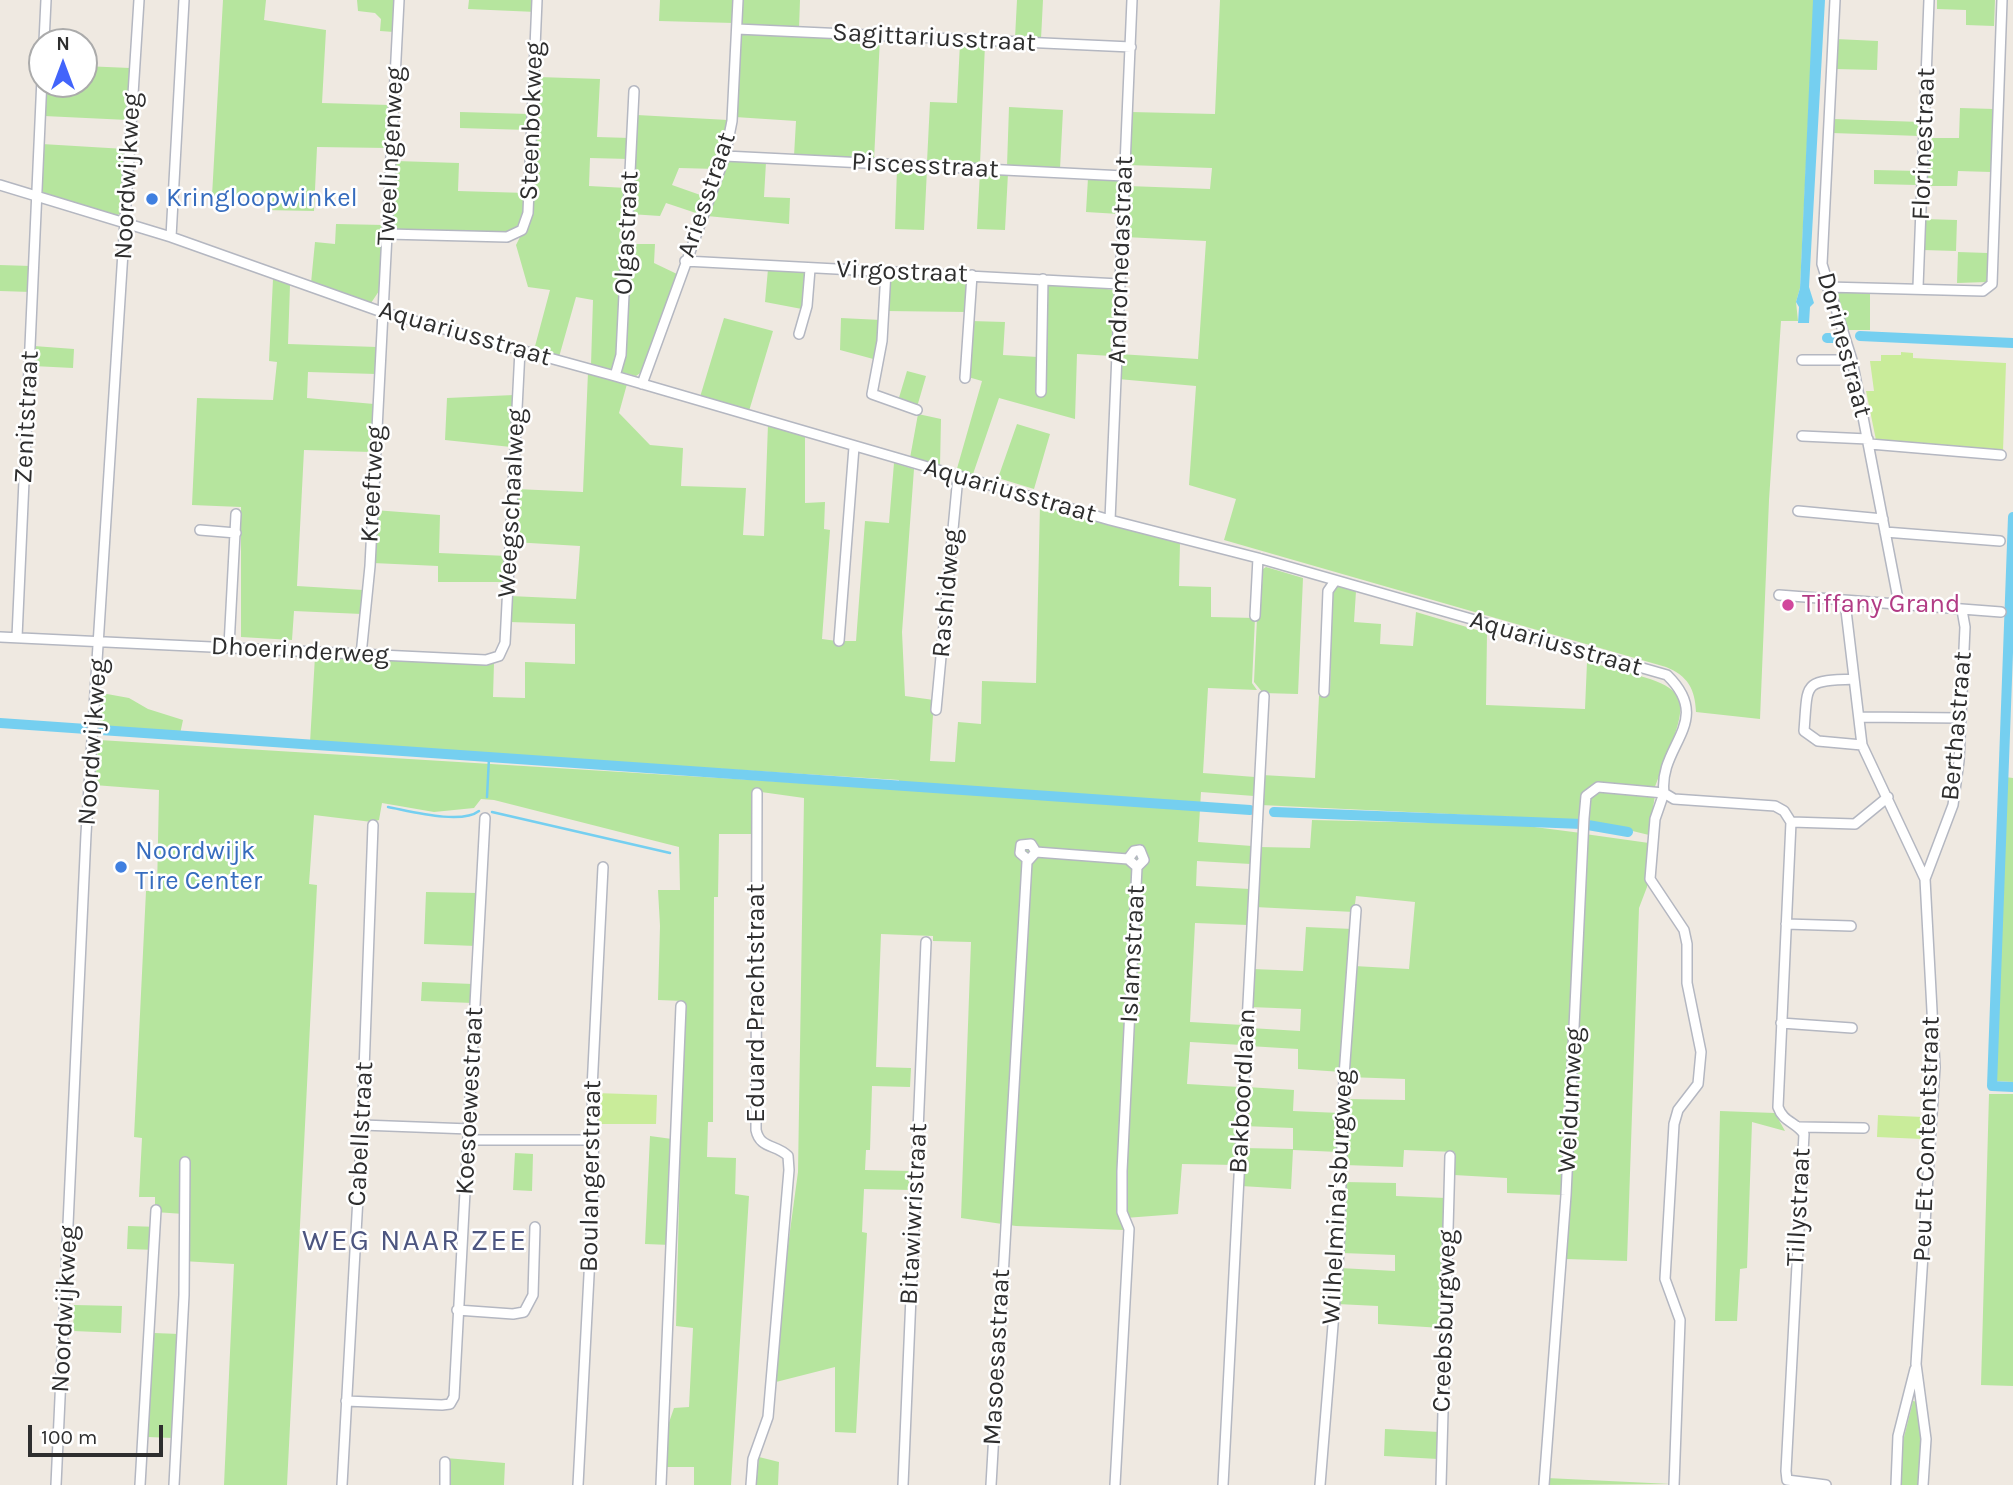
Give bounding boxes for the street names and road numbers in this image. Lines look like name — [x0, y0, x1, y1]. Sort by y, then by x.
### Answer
street label: Sagittariusstraat — [831, 17, 1037, 59]
street label: Steenbokweg — [514, 41, 550, 201]
street label: Tweelingenweg — [371, 66, 411, 246]
street label: Florinestraat — [1906, 67, 1942, 221]
street label: Noordwijkweg — [108, 92, 148, 260]
street label: Ariesstraat — [671, 128, 743, 262]
street label: Piscesstraat — [851, 147, 999, 185]
street label: Andromedastraat — [1102, 155, 1140, 365]
street label: Olgastraat — [608, 170, 646, 296]
street label: Virgostraat — [836, 254, 968, 290]
street label: Dorinestraat — [1810, 269, 1878, 421]
street label: Aquariusstraat — [375, 294, 555, 374]
street label: Zenitstraat — [8, 350, 46, 484]
street label: Weegschaalweg — [491, 408, 533, 598]
street label: Kreeftweg — [354, 425, 392, 543]
street label: Aquariusstraat — [920, 451, 1100, 531]
street label: Rashidweg — [926, 527, 968, 659]
street label: Aquariusstraat — [1466, 604, 1646, 684]
street label: Dhoerinderweg — [210, 631, 390, 671]
street label: Berthastraat — [1935, 650, 1979, 802]
street label: Noordwijkweg — [72, 657, 114, 827]
street label: Eduard Prachtstraat — [741, 883, 773, 1123]
street label: Islamstraat — [1114, 884, 1152, 1024]
street label: Koesoewestraat — [450, 1006, 490, 1196]
street label: Bakboordlaan — [1223, 1008, 1263, 1174]
street label: Peu Et Contentstraat — [1907, 1016, 1947, 1262]
street label: Weidumweg — [1552, 1026, 1590, 1174]
street label: Cabellstraat — [342, 1061, 380, 1207]
street label: Wilhelmina'sburgweg — [1316, 1069, 1360, 1325]
street label: Boulangerstraat — [574, 1080, 608, 1272]
street label: Bitawiwristraat — [894, 1122, 934, 1306]
street label: Tillystraat — [1780, 1147, 1818, 1267]
street label: Noordwijkweg — [45, 1225, 85, 1393]
street label: Creebsburgweg — [1426, 1229, 1464, 1413]
street label: Masoesastraat — [977, 1268, 1017, 1446]

